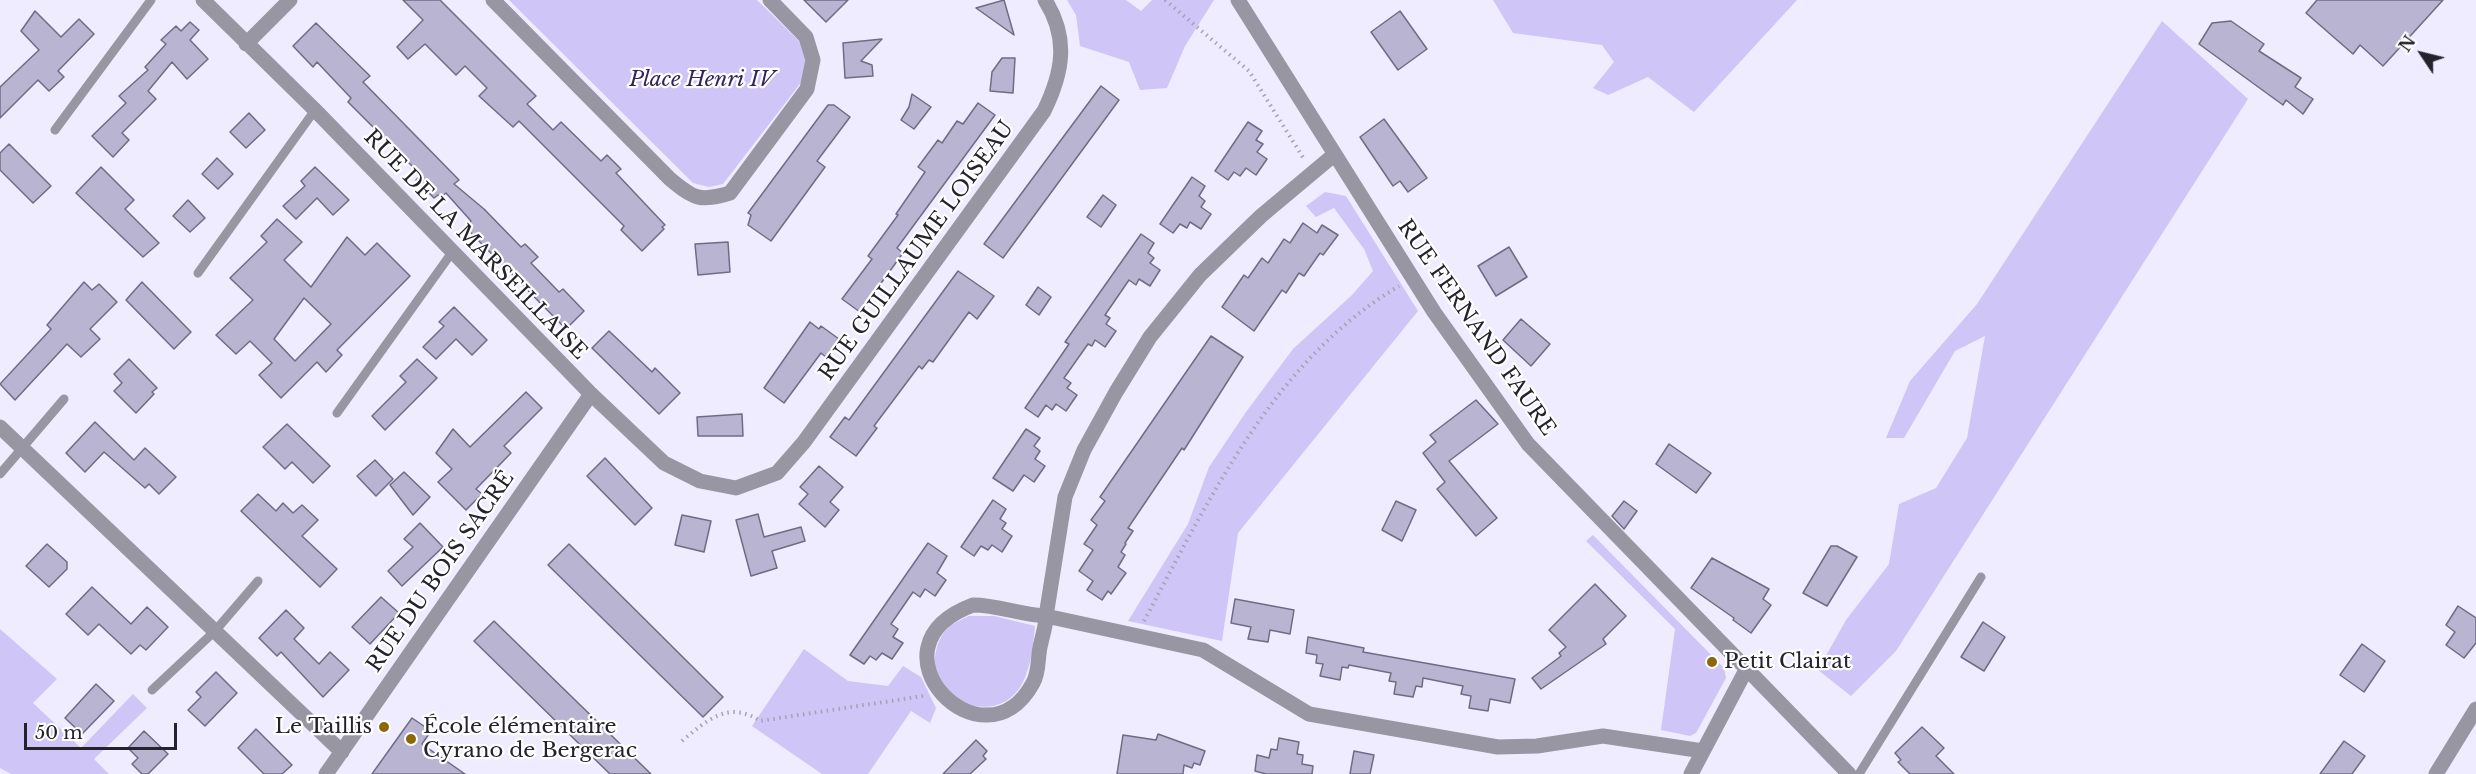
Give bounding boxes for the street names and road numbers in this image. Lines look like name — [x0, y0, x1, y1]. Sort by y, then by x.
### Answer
street label: RUE GUILLAUME LOISEAU — [814, 116, 1020, 386]
street label: RUE DE LA MARSEILLAISE — [358, 125, 592, 365]
street label: RUE FERNAND FAURE — [1392, 215, 1560, 441]
street label: RUE DU BOIS SACRÉ — [362, 467, 520, 677]

